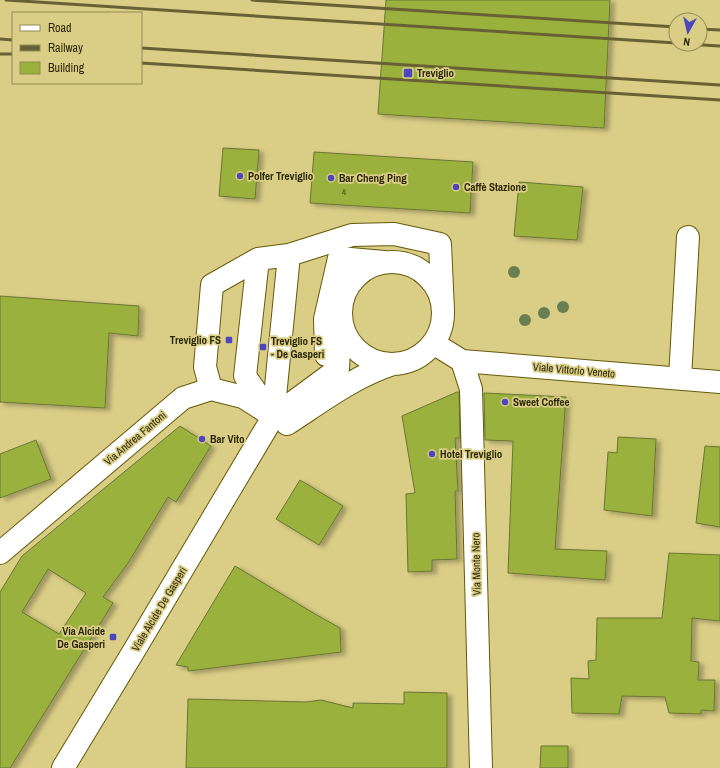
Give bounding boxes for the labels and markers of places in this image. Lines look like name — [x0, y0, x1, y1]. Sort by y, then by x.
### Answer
place label: Treviglio — [417, 66, 455, 80]
marker: Treviglio — [402, 67, 414, 79]
place label: Polfer Treviglio — [248, 169, 314, 183]
marker: Polfer Treviglio — [235, 171, 245, 181]
place label: Bar Cheng Ping — [339, 171, 407, 185]
marker: Bar Cheng Ping — [326, 173, 336, 183]
place label: Caffè Stazione — [464, 180, 526, 194]
marker: Caffè Stazione — [451, 182, 461, 192]
place label: Treviglio FS — [170, 333, 221, 347]
place label: Treviglio FS - De Gasperi — [271, 334, 324, 361]
marker: Treviglio FS — [224, 335, 234, 345]
marker: Treviglio FS - De Gasperi — [258, 342, 268, 352]
place label: Sweet Coffee — [513, 395, 570, 409]
marker: Sweet Coffee — [500, 397, 510, 407]
place label: Bar Vito — [210, 432, 245, 446]
marker: Bar Vito — [197, 434, 207, 444]
place label: Hotel Treviglio — [440, 447, 503, 461]
marker: Hotel Treviglio — [427, 449, 437, 459]
place label: Via Alcide De Gasperi — [57, 624, 105, 651]
marker: Via Alcide De Gasperi — [108, 632, 118, 642]

